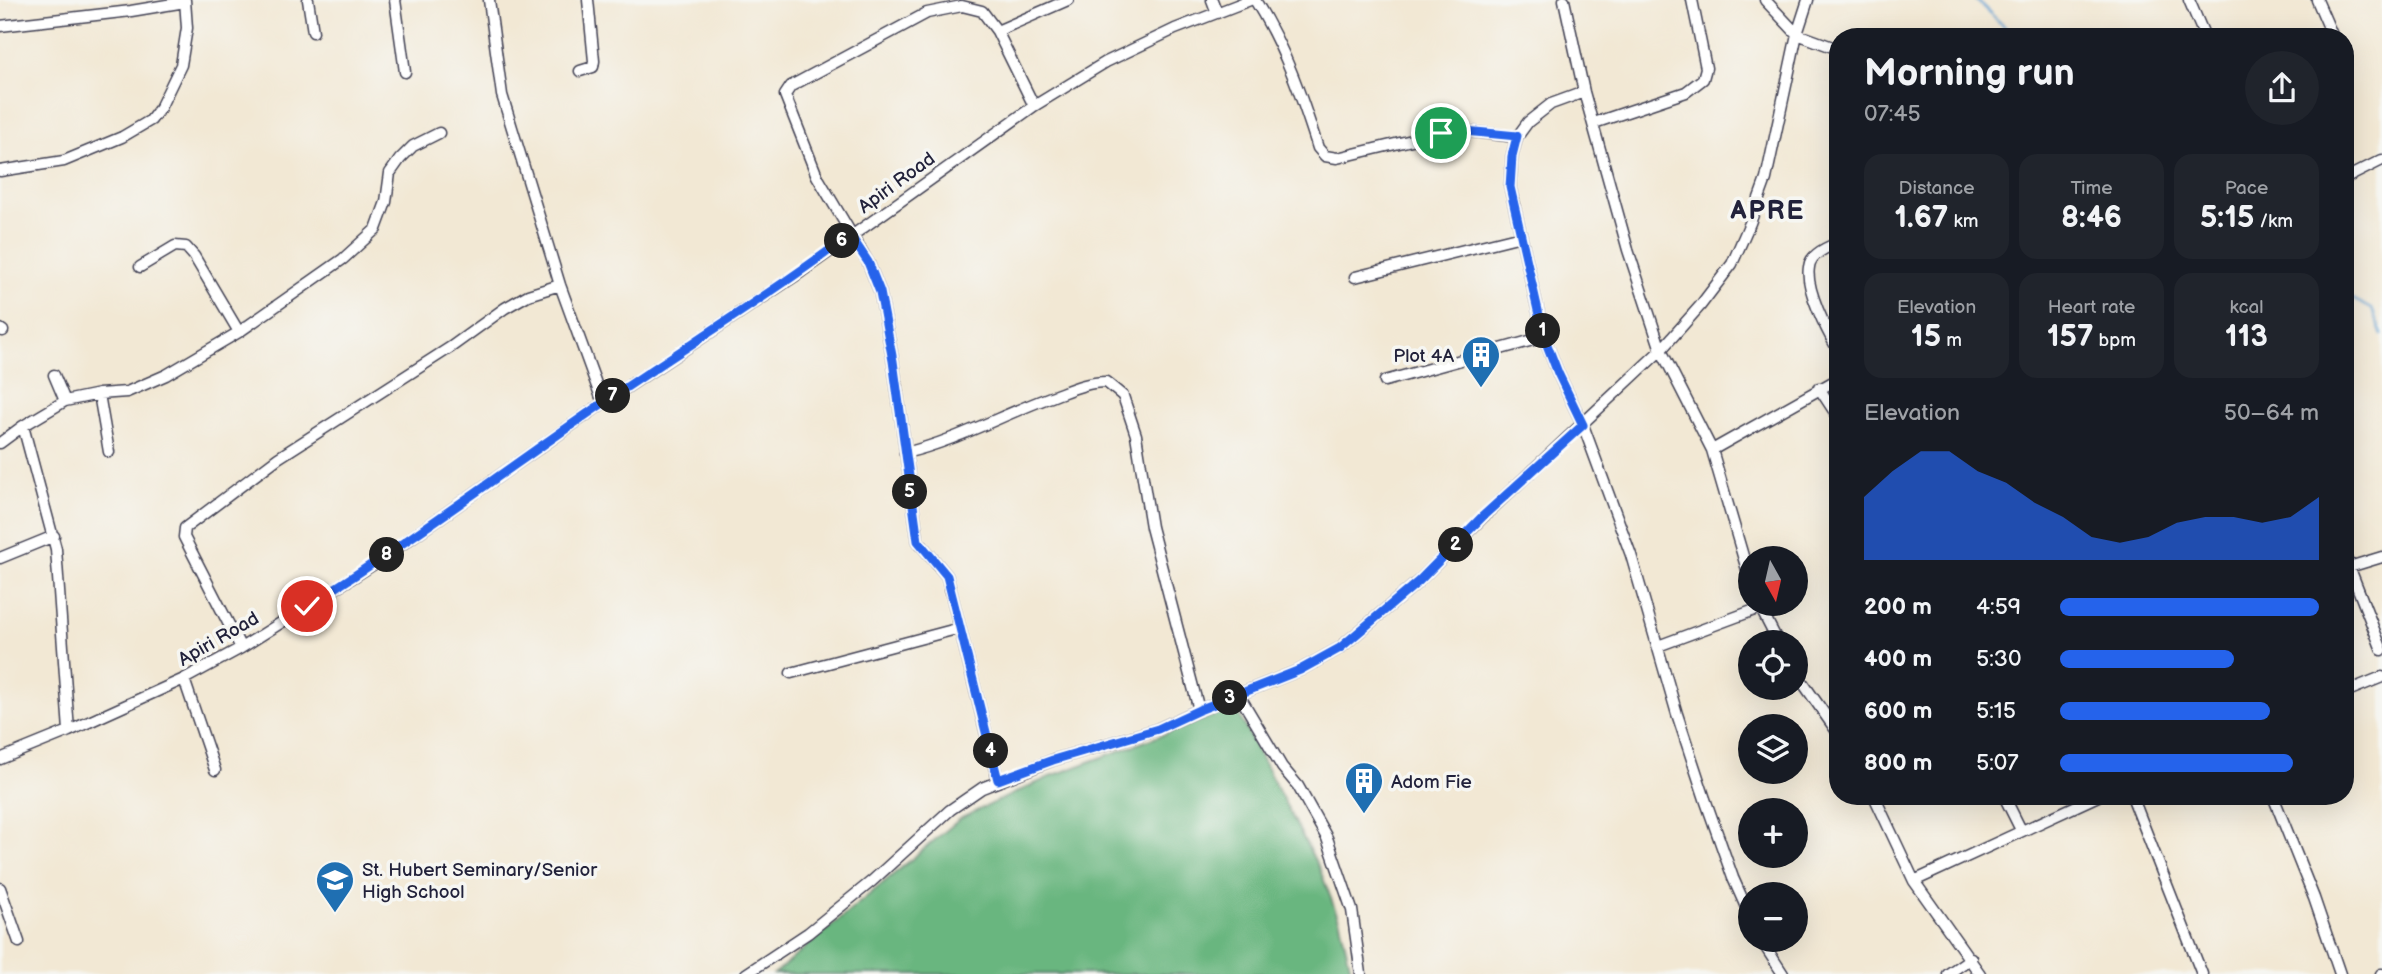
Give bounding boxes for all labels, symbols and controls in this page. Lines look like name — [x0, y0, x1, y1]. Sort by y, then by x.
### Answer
text: Morning run — [1864, 51, 2075, 96]
button: share — [2245, 51, 2319, 125]
text: 07:45 — [1864, 100, 1921, 128]
pin — [1411, 103, 1471, 163]
icon: arrive — [1422, 114, 1460, 152]
street label: Apiri Road — [854, 148, 940, 219]
text: Distance — [1899, 177, 1974, 200]
text: Time — [2070, 177, 2113, 200]
text: Pace — [2225, 177, 2268, 200]
district label: APRE — [1730, 196, 1805, 227]
text: 1.67 — [1894, 200, 1948, 236]
text: 8:46 — [2061, 200, 2122, 236]
text: 5:15 — [2200, 200, 2254, 236]
text: km — [1948, 210, 1979, 233]
text: /km — [2254, 210, 2293, 233]
pin: 6 — [824, 224, 860, 258]
text: 6 — [836, 229, 847, 252]
text: Elevation — [1897, 296, 1976, 319]
text: Heart rate — [2048, 296, 2135, 319]
text: kcal — [2229, 296, 2264, 319]
pin: 1 — [1526, 314, 1560, 348]
text: 1 — [1539, 319, 1547, 342]
text: 15 — [1911, 319, 1941, 355]
text: 157 — [2047, 319, 2093, 355]
text: 113 — [2225, 319, 2268, 355]
text: m — [1941, 329, 1962, 352]
text: bpm — [2093, 329, 2136, 352]
building icon: Plot 4A — [1460, 334, 1502, 389]
place label: Plot 4A — [1393, 345, 1454, 368]
pin: 7 — [596, 378, 630, 414]
text: 7 — [607, 384, 618, 407]
text: Elevation — [1864, 399, 1960, 427]
text: 50–64 m — [2224, 399, 2319, 427]
pin: 5 — [892, 475, 928, 510]
text: 5 — [904, 480, 915, 503]
pin: 2 — [1438, 528, 1474, 562]
text: 2 — [1450, 533, 1461, 556]
pin: 8 — [370, 538, 404, 572]
text: 8 — [381, 543, 392, 566]
north arrow — [1738, 546, 1808, 616]
map controls — [1738, 546, 1808, 952]
pin — [277, 576, 337, 636]
icon: check — [288, 587, 326, 625]
text: 200 m — [1864, 593, 1932, 621]
text: 4:59 — [1976, 593, 2021, 621]
street label: Apiri Road — [174, 607, 263, 672]
button: locate — [1738, 630, 1808, 700]
text: 400 m — [1864, 645, 1932, 673]
text: 5:30 — [1976, 645, 2022, 673]
pin: 3 — [1212, 680, 1248, 716]
text: 3 — [1224, 686, 1235, 709]
text: 600 m — [1864, 697, 1932, 725]
text: 5:15 — [1976, 697, 2016, 725]
button: layers — [1738, 714, 1808, 784]
pin: 4 — [974, 734, 1009, 768]
text: 4 — [985, 739, 996, 762]
text: 800 m — [1864, 749, 1932, 777]
text: 5:07 — [1976, 749, 2019, 777]
building icon: Adom Fie — [1343, 760, 1385, 815]
place label: Adom Fie — [1391, 771, 1472, 794]
button: + — [1738, 798, 1808, 868]
school or university icon: St. Hubert Seminary/Senior High School — [314, 859, 356, 914]
place label: St. Hubert Seminary/Senior High School — [362, 859, 598, 904]
button: − — [1738, 882, 1808, 952]

